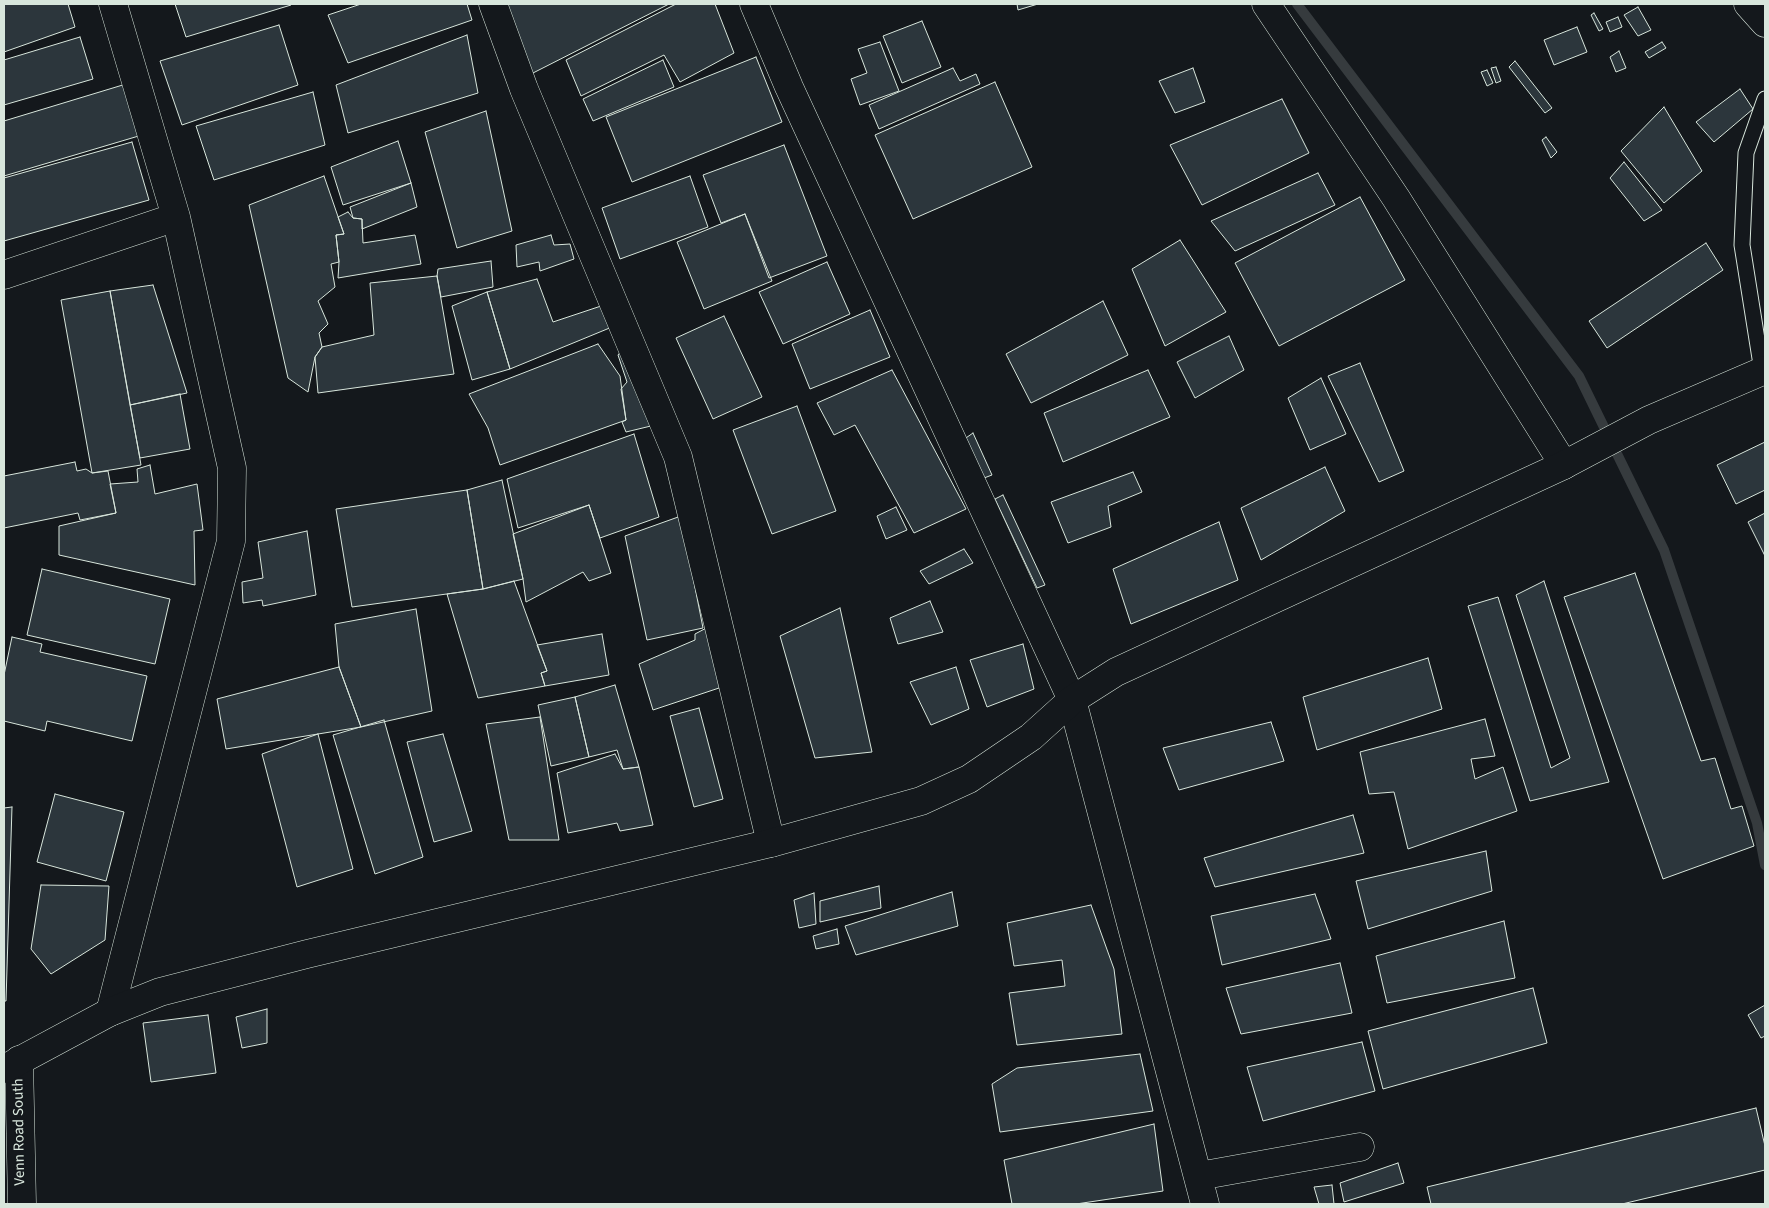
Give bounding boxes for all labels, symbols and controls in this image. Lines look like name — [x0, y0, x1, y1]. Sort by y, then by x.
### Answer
street label: Venn Road South — [10, 1078, 30, 1186]

